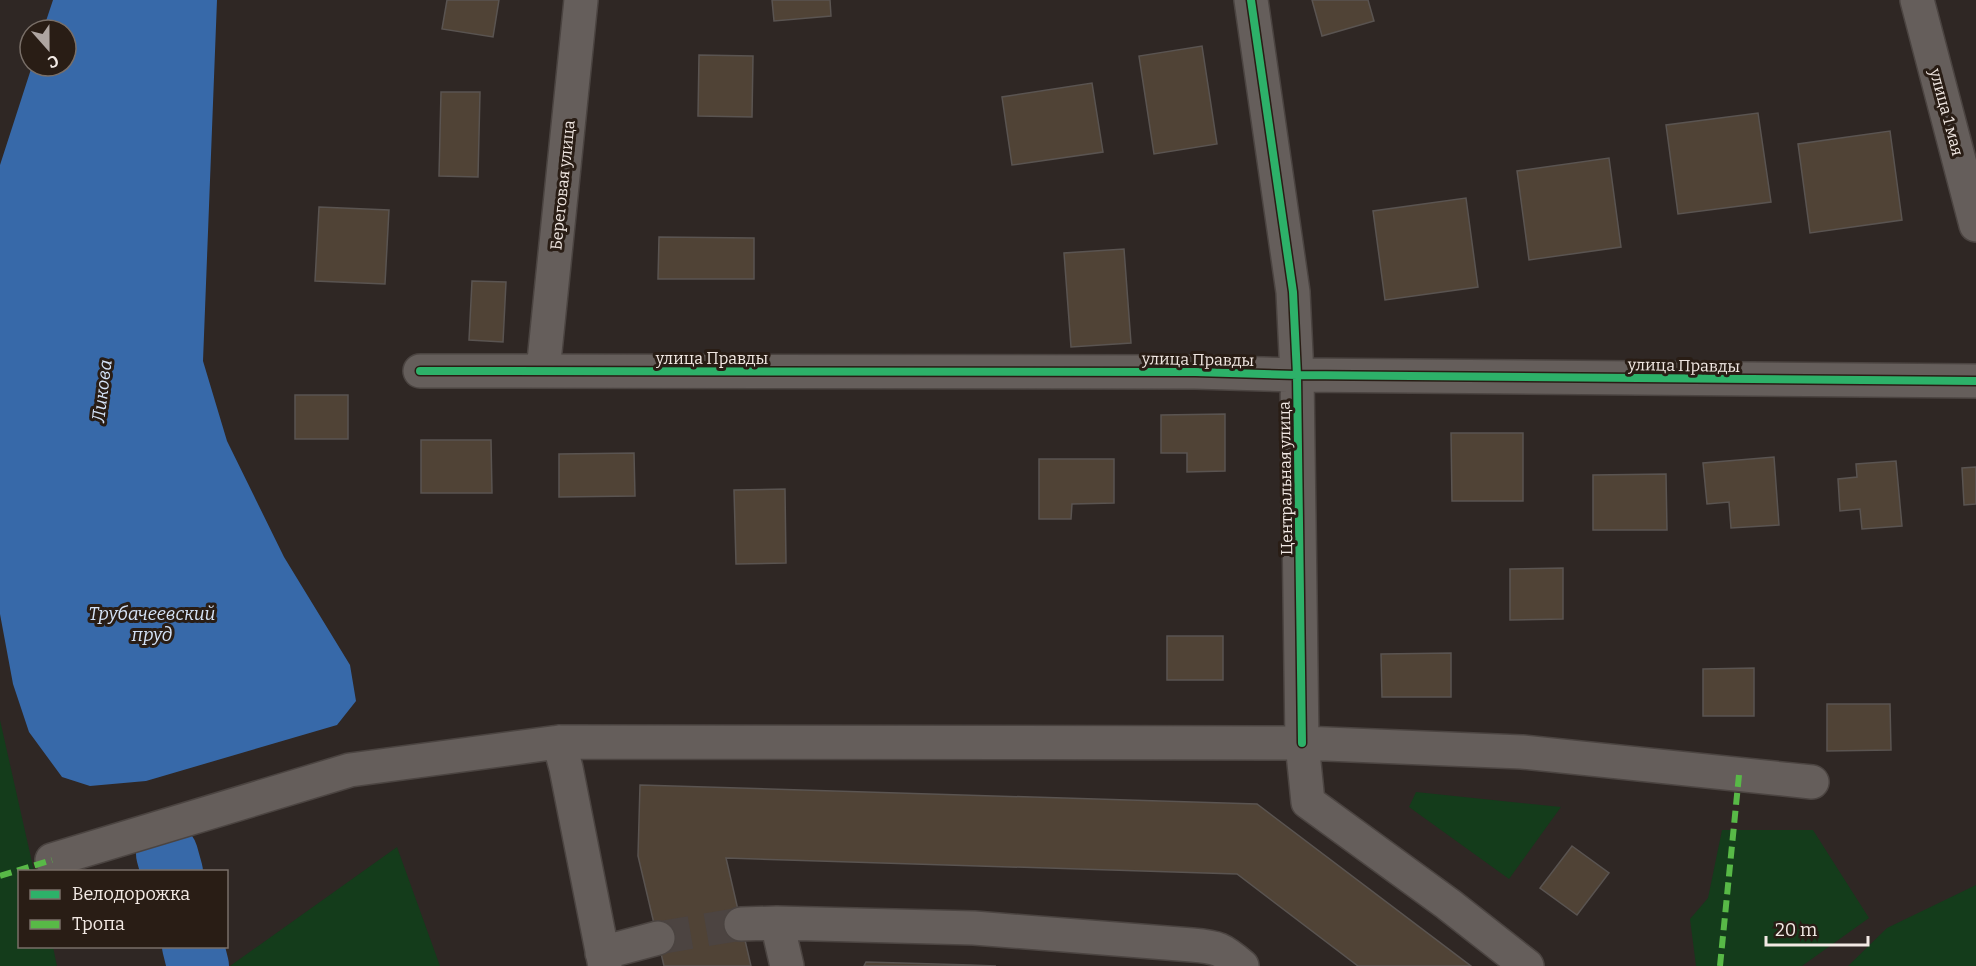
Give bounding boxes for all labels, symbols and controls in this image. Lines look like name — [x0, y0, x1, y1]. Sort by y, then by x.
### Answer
north arrow — [18, 18, 78, 78]
text: С — [45, 51, 61, 72]
street label: улица 1 мая — [1925, 65, 1967, 158]
street label: Береговая улица — [546, 119, 579, 251]
street label: улица Правды — [655, 349, 768, 368]
street label: улица Правды — [1141, 349, 1255, 370]
street label: улица Правды — [1627, 355, 1741, 376]
water label: Ликова — [87, 358, 117, 425]
street label: Центральная улица — [1275, 401, 1296, 555]
water label: Трубачеевский пруд — [89, 603, 215, 646]
legend — [18, 870, 228, 948]
text: Велодорожка — [72, 883, 190, 905]
scale bar — [1766, 909, 1868, 947]
text: Тропа — [72, 913, 125, 935]
text: 20 m — [1775, 919, 1817, 941]

